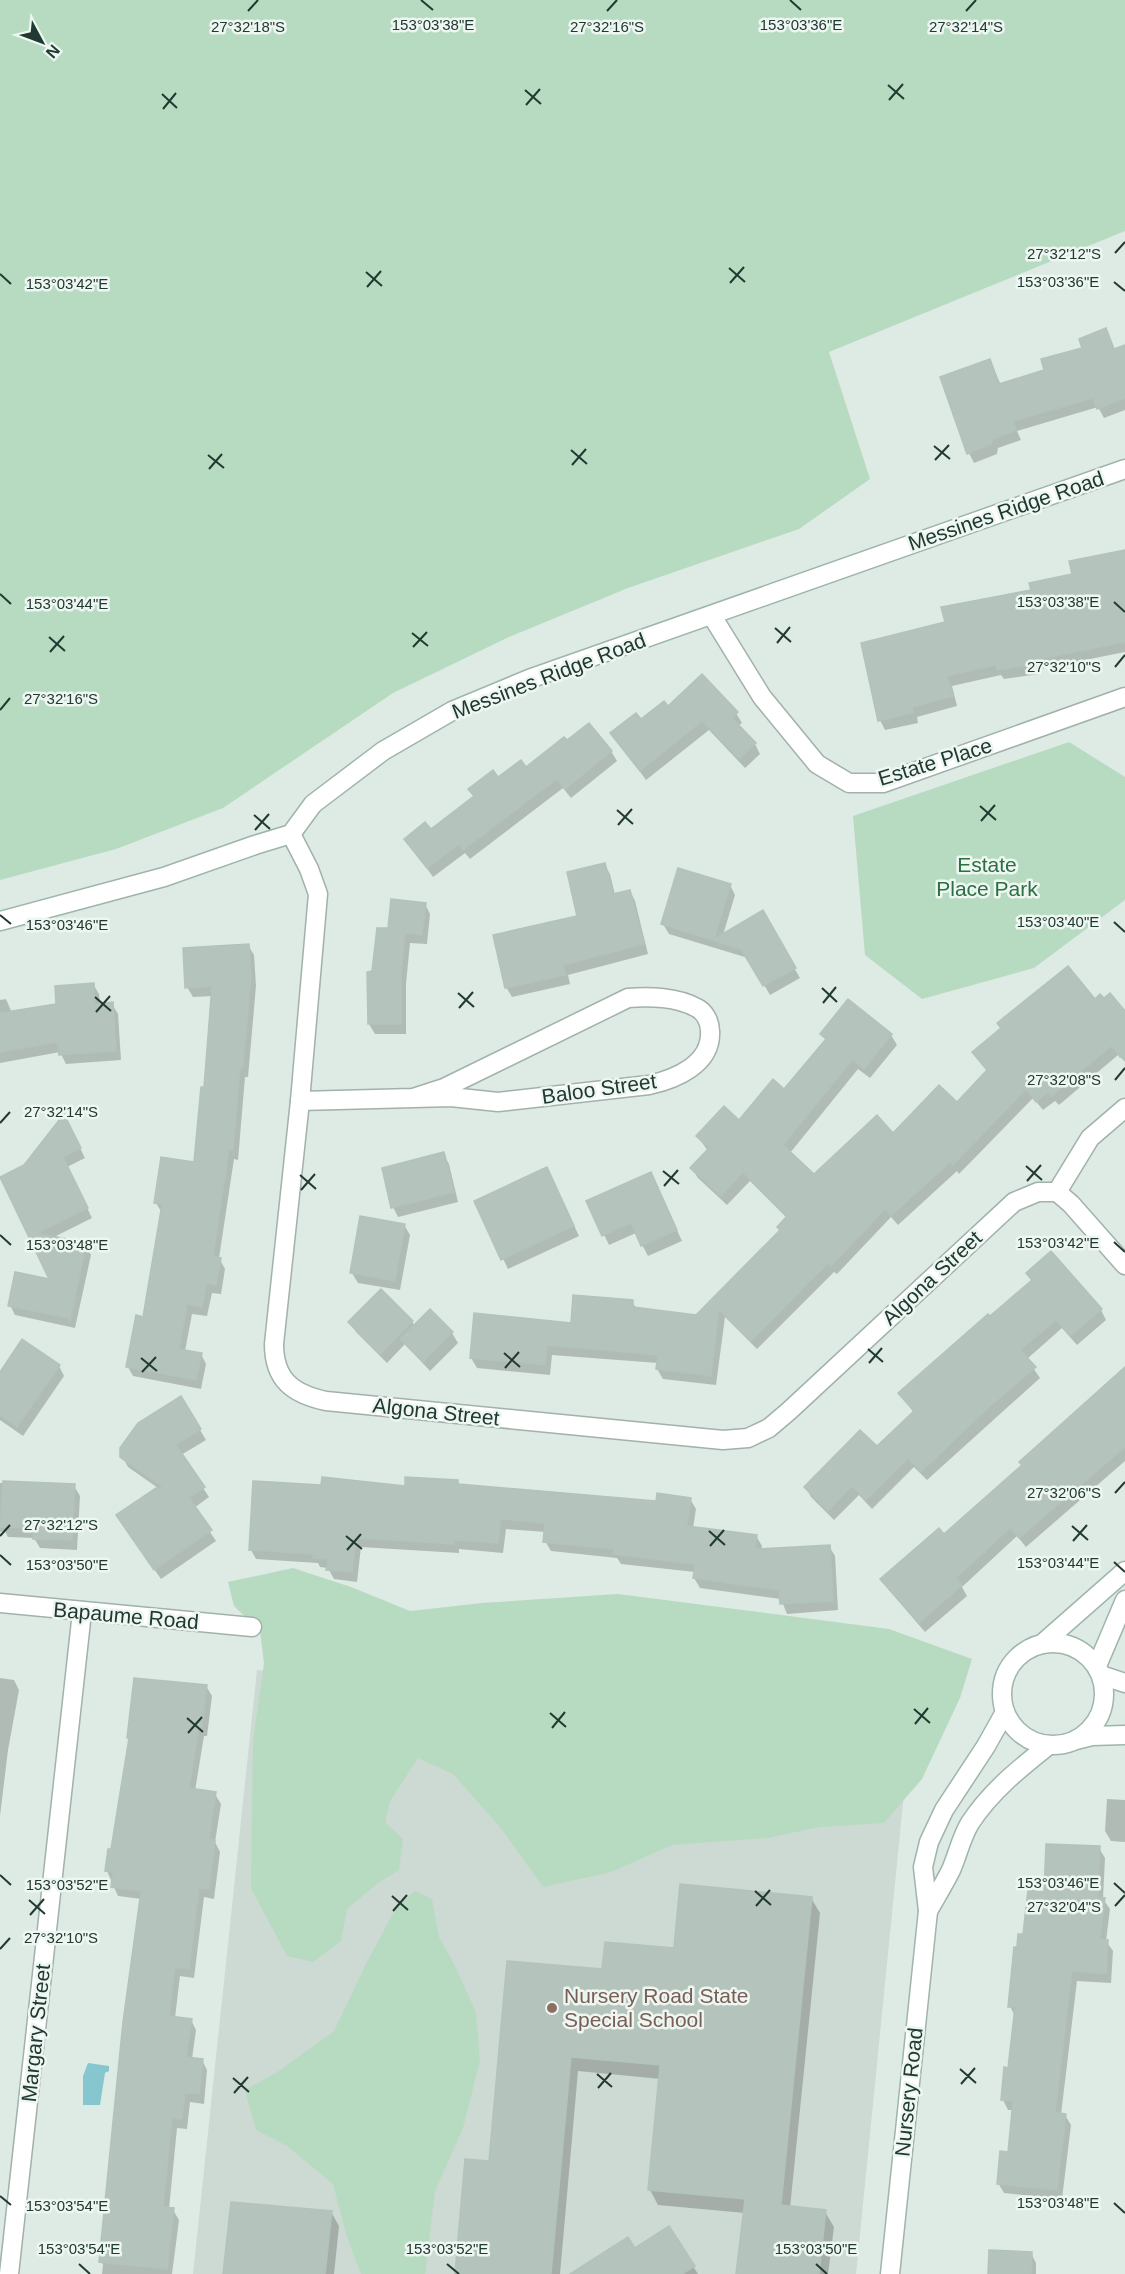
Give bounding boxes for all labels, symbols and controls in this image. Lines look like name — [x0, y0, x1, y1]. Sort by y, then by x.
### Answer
north arrow — [12, 12, 72, 72]
text: 153°03'38"E — [392, 16, 474, 33]
text: 153°03'36"E — [760, 16, 842, 33]
text: 27°32'18"S — [211, 18, 285, 35]
text: 27°32'16"S — [570, 18, 644, 35]
text: 27°32'14"S — [929, 18, 1003, 35]
text: N — [43, 42, 63, 61]
text: 27°32'12"S — [1027, 245, 1101, 262]
text: 153°03'36"E — [1017, 273, 1099, 290]
text: 153°03'42"E — [26, 275, 108, 292]
street label: Messines Ridge Road — [905, 466, 1107, 555]
text: 153°03'38"E — [1017, 593, 1099, 610]
text: 153°03'44"E — [26, 595, 108, 612]
street label: Messines Ridge Road — [449, 628, 649, 723]
text: 27°32'10"S — [1027, 658, 1101, 675]
text: 27°32'16"S — [24, 690, 98, 707]
street label: Estate Place — [875, 733, 995, 790]
park label: Estate Place Park — [936, 853, 1038, 900]
text: 153°03'40"E — [1017, 913, 1099, 930]
text: 153°03'46"E — [26, 916, 108, 933]
street label: Baloo Street — [540, 1069, 658, 1108]
text: 27°32'08"S — [1027, 1071, 1101, 1088]
text: 27°32'14"S — [24, 1103, 98, 1120]
street label: Algona Street — [877, 1226, 986, 1329]
text: 153°03'42"E — [1017, 1234, 1099, 1251]
text: 153°03'48"E — [26, 1236, 108, 1253]
street label: Algona Street — [372, 1393, 501, 1430]
text: 27°32'06"S — [1027, 1484, 1101, 1501]
text: 27°32'12"S — [24, 1516, 98, 1533]
text: 153°03'44"E — [1017, 1554, 1099, 1571]
text: 153°03'50"E — [26, 1556, 108, 1573]
street label: Bapaume Road — [52, 1598, 200, 1633]
text: 153°03'46"E — [1017, 1874, 1099, 1891]
text: 153°03'52"E — [26, 1876, 108, 1893]
text: 27°32'04"S — [1027, 1898, 1101, 1915]
text: 27°32'10"S — [24, 1929, 98, 1946]
street label: Margary Street — [17, 1963, 54, 2103]
place label: Nursery Road State Special School — [564, 1984, 748, 2031]
marker: Nursery Road State Special School — [545, 2001, 559, 2015]
street label: Nursery Road — [890, 2026, 927, 2158]
text: 153°03'48"E — [1017, 2194, 1099, 2211]
text: 153°03'54"E — [26, 2197, 108, 2214]
text: 153°03'54"E — [38, 2240, 120, 2257]
text: 153°03'52"E — [406, 2240, 488, 2257]
text: 153°03'50"E — [775, 2240, 857, 2257]

